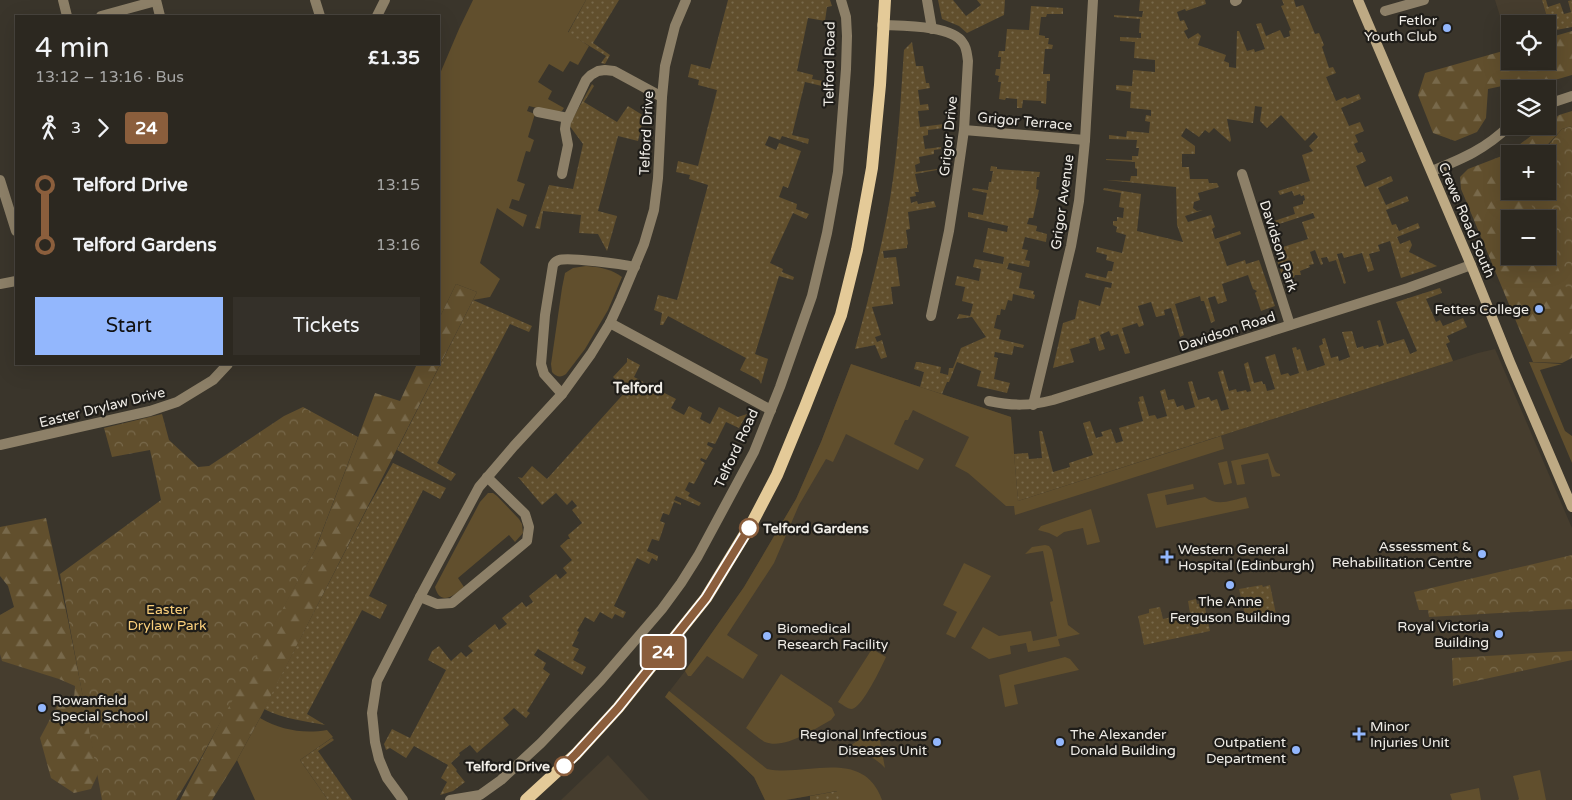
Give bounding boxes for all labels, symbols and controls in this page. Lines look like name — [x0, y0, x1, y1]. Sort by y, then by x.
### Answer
place label: Fetlor Youth Club — [1364, 12, 1438, 45]
map controls — [1501, 15, 1556, 265]
button: locate — [1501, 15, 1556, 70]
street label: Telford Road — [820, 21, 839, 107]
marker: Fetlor Youth Club — [1441, 22, 1453, 34]
text: 4 min — [35, 31, 110, 65]
text: £1.35 — [368, 47, 420, 69]
text: 13:12 – 13:16 · Bus — [35, 67, 184, 87]
button: layers — [1501, 80, 1556, 135]
street label: Telford Drive — [636, 90, 657, 176]
street label: Grigor Drive — [936, 95, 961, 177]
street label: Grigor Terrace — [977, 109, 1073, 134]
icon: walk — [35, 114, 63, 142]
icon: forward — [89, 114, 117, 142]
text: 24 — [135, 117, 158, 139]
text: 3 — [71, 118, 81, 138]
button: + — [1501, 145, 1556, 200]
street label: Grigor Avenue — [1047, 153, 1078, 251]
street label: Crewe Road South — [1435, 160, 1499, 280]
text: Telford Drive — [73, 174, 188, 196]
text: 13:15 — [376, 175, 420, 195]
street label: Davidson Park — [1256, 198, 1301, 294]
button: − — [1501, 210, 1556, 265]
text: Telford Gardens — [73, 234, 217, 256]
text: 13:16 — [376, 235, 420, 255]
button: Start — [35, 297, 223, 355]
button: Tickets — [233, 297, 420, 355]
place label: Fettes College — [1435, 301, 1529, 318]
marker: Fettes College — [1533, 303, 1545, 315]
street label: Davidson Road — [1177, 308, 1278, 355]
district label: Telford — [612, 379, 663, 397]
street label: Easter Drylaw Drive — [37, 384, 167, 431]
street label: Telford Road — [711, 406, 762, 490]
marker: Telford Gardens — [739, 518, 759, 538]
place label: Telford Gardens — [762, 520, 869, 537]
place label: Assessment & Rehabilitation Centre — [1332, 538, 1472, 571]
place label: Western General Hospital (Edinburgh) — [1178, 541, 1314, 574]
marker: Assessment & Rehabilitation Centre — [1476, 548, 1488, 560]
marker: Western General Hospital (Edinburgh) — [1160, 550, 1174, 564]
marker: The Anne Ferguson Building — [1224, 579, 1236, 591]
place label: The Anne Ferguson Building — [1170, 593, 1290, 626]
park label: Easter Drylaw Park — [127, 601, 207, 634]
place label: Royal Victoria Building — [1397, 618, 1489, 651]
place label: Biomedical Research Facility — [777, 620, 889, 653]
marker: Royal Victoria Building — [1493, 628, 1505, 640]
marker: Biomedical Research Facility — [761, 630, 773, 642]
line badge: 24 — [640, 636, 686, 668]
text: 24 — [652, 641, 674, 663]
place label: Rowanfield Special School — [52, 692, 148, 725]
marker: Rowanfield Special School — [36, 702, 48, 714]
place label: Minor Injuries Unit — [1370, 718, 1450, 751]
place label: Regional Infectious Diseases Unit — [800, 726, 928, 759]
place label: The Alexander Donald Building — [1070, 726, 1176, 759]
marker: Minor Injuries Unit — [1352, 727, 1366, 741]
place label: Outpatient Department — [1206, 734, 1287, 767]
marker: Regional Infectious Diseases Unit — [931, 736, 943, 748]
marker: The Alexander Donald Building — [1054, 736, 1066, 748]
marker: Outpatient Department — [1290, 744, 1302, 756]
marker: Telford Drive — [554, 756, 574, 776]
place label: Telford Drive — [464, 758, 550, 775]

